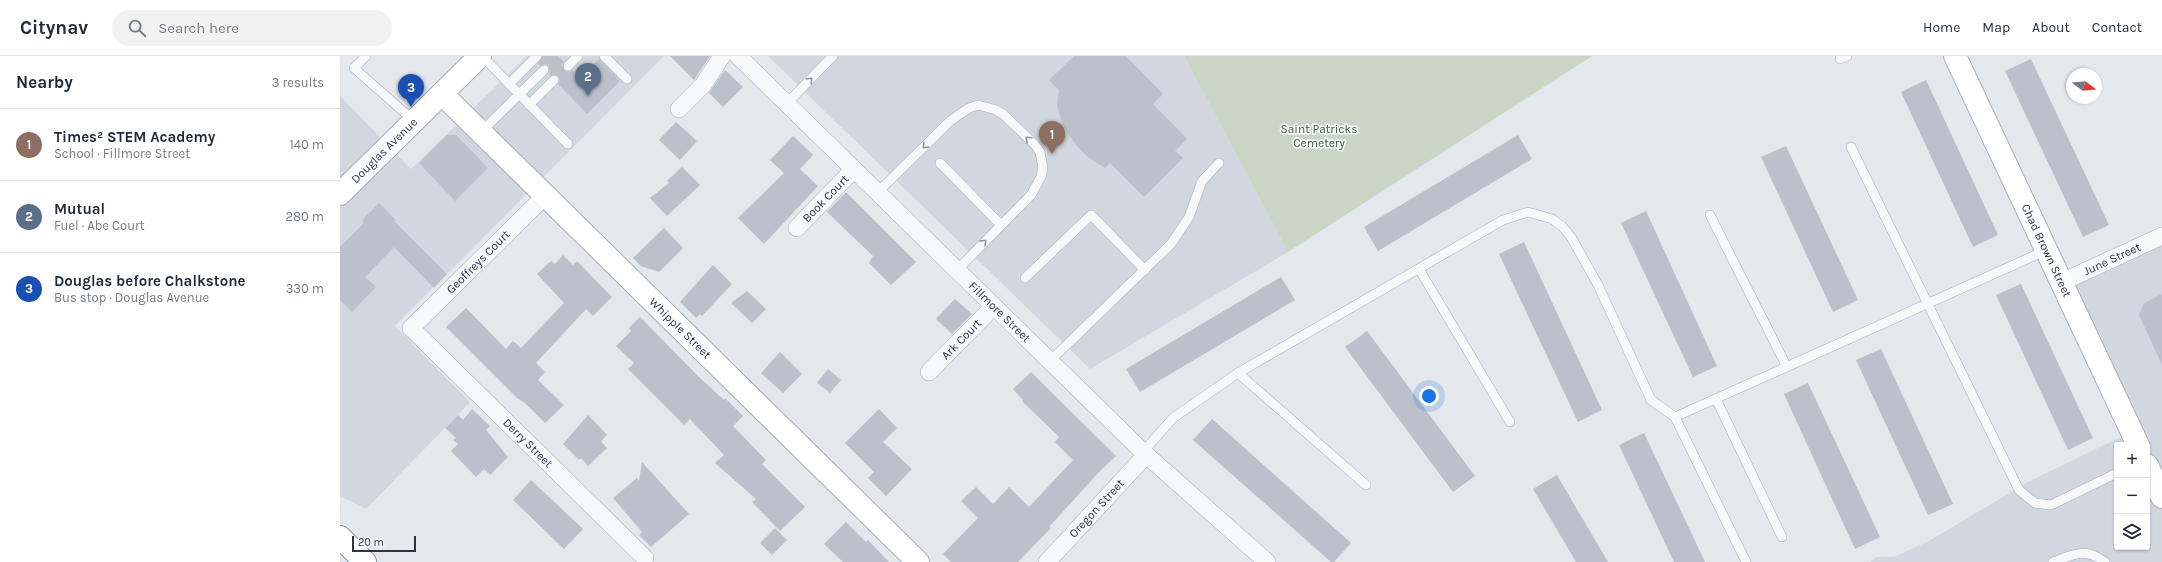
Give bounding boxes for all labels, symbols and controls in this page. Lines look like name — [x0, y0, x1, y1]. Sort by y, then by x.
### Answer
search box — [112, 10, 392, 46]
text: Citynav — [20, 17, 88, 39]
icon: search — [126, 17, 148, 39]
text: Search here — [158, 19, 239, 37]
text: Home — [1923, 19, 1960, 36]
text: Map — [1982, 19, 2010, 36]
text: About — [2032, 19, 2070, 36]
text: Contact — [2092, 19, 2142, 36]
pin: 2 — [575, 63, 601, 96]
north arrow — [2066, 68, 2102, 104]
text: Nearby — [16, 72, 73, 92]
pin: 3 — [398, 74, 424, 107]
text: 3 results — [272, 75, 324, 90]
one-way arrow — [805, 77, 813, 85]
street label: Douglas Avenue — [348, 115, 420, 186]
pin: 1 — [1039, 121, 1065, 154]
park label: Saint Patricks Cemetery — [1281, 122, 1357, 150]
text: Times² STEM Academy — [54, 128, 215, 146]
text: 1 — [27, 137, 31, 152]
text: 140 m — [289, 137, 324, 152]
one-way arrow — [1026, 137, 1033, 144]
one-way arrow — [922, 141, 930, 149]
text: School · Fillmore Street — [54, 146, 190, 161]
street label: Book Court — [800, 172, 852, 225]
text: Mutual — [54, 200, 105, 218]
street label: Chad Brown Street — [2019, 202, 2075, 300]
text: 2 — [25, 209, 33, 224]
text: 280 m — [286, 209, 324, 224]
text: Fuel · Abe Court — [54, 218, 145, 233]
street label: Geoffreys Court — [443, 227, 513, 297]
one-way arrow — [979, 239, 987, 247]
street label: June Street — [2081, 240, 2143, 278]
text: Douglas before Chalkstone — [54, 272, 245, 290]
street label: Fillmore Street — [966, 279, 1034, 345]
text: 3 — [25, 281, 33, 296]
text: 330 m — [286, 281, 324, 296]
text: Bus stop · Douglas Avenue — [54, 290, 209, 305]
street label: Whipple Street — [646, 295, 714, 362]
street label: Ark Court — [938, 316, 984, 362]
your location — [1419, 386, 1439, 406]
street label: Derry Street — [500, 415, 556, 471]
map controls — [2114, 442, 2150, 550]
button: + — [2114, 442, 2150, 478]
street label: Oregon Street — [1066, 476, 1127, 541]
button: − — [2114, 478, 2150, 514]
button: layers — [2114, 514, 2150, 550]
scale bar — [352, 534, 416, 553]
text: 20 m — [358, 536, 384, 549]

